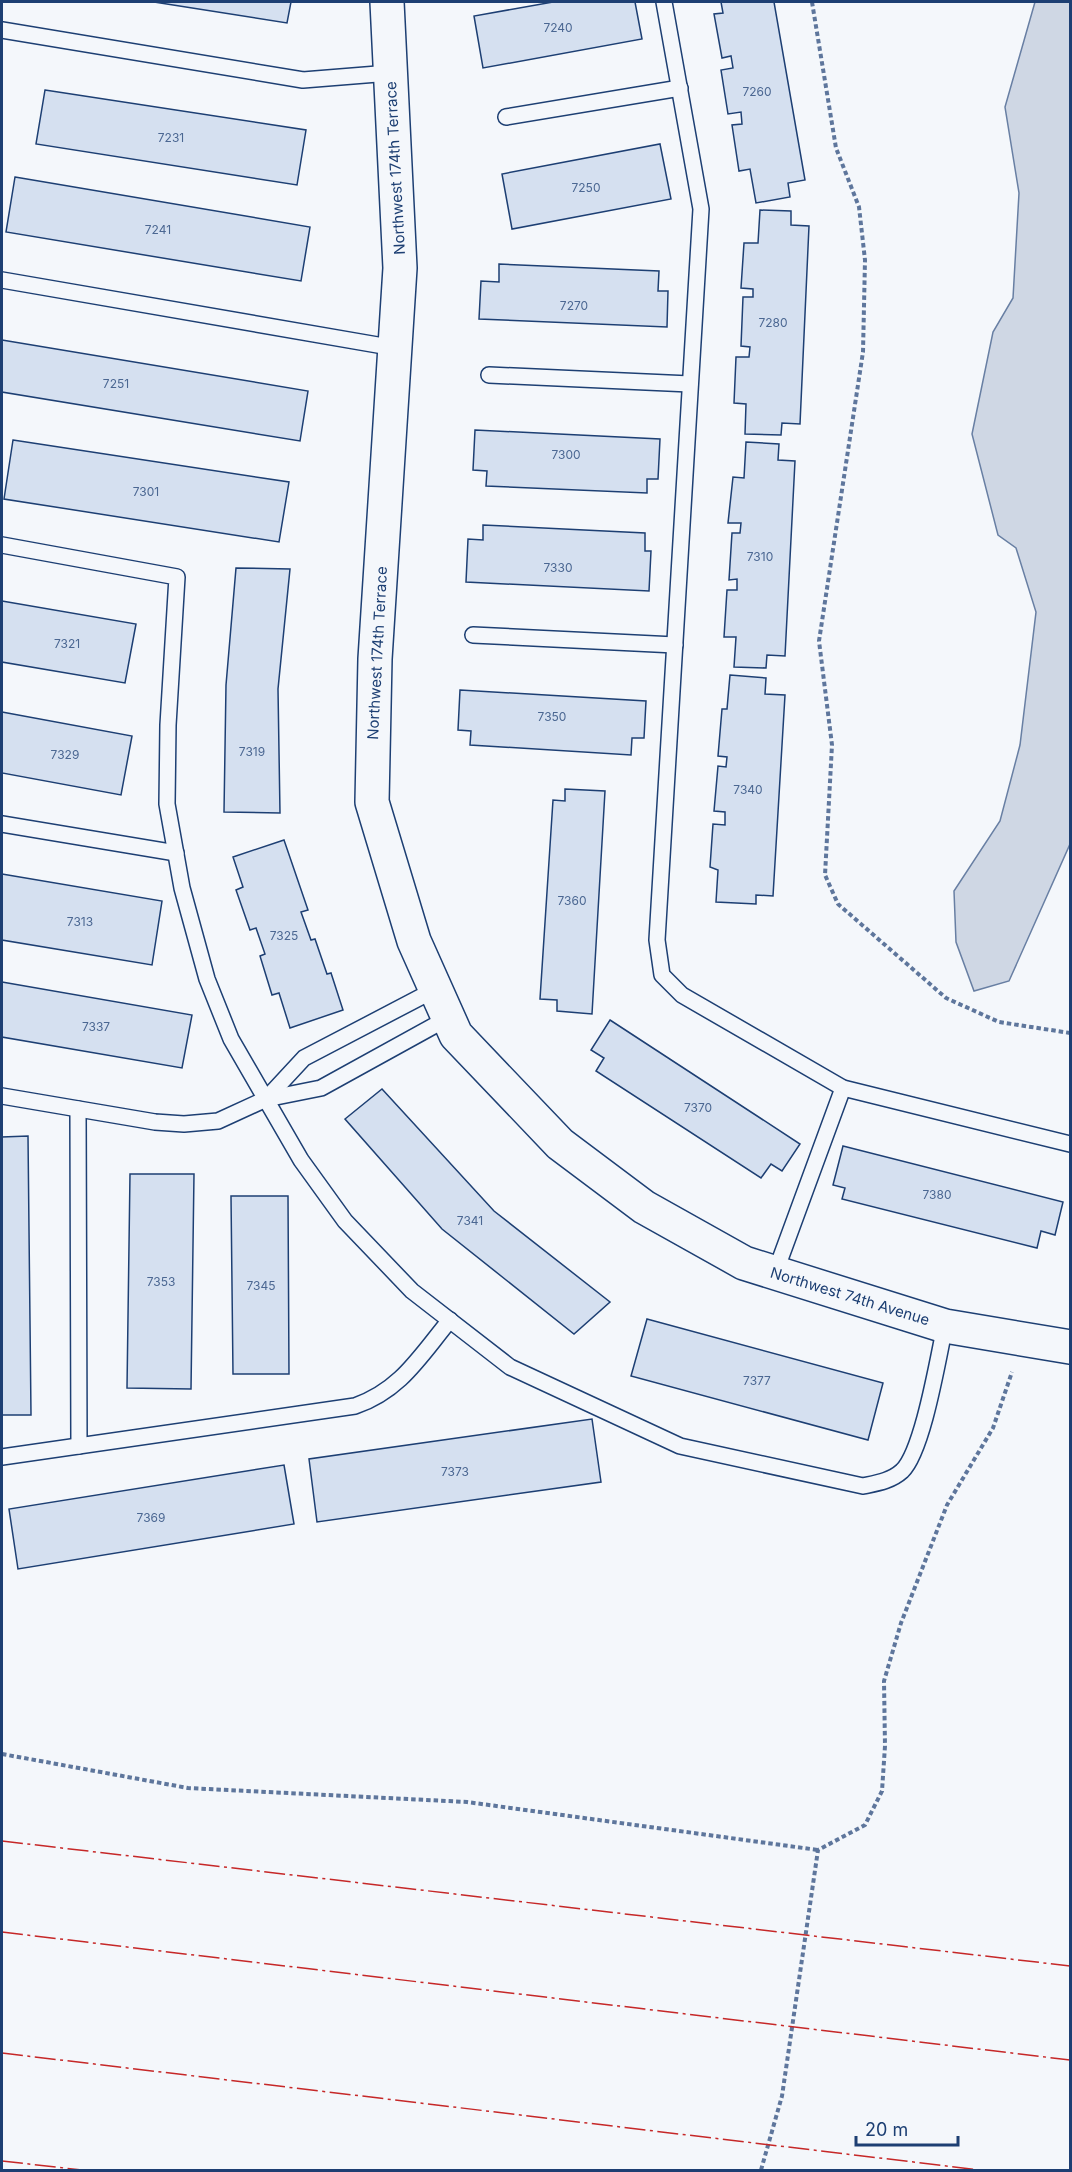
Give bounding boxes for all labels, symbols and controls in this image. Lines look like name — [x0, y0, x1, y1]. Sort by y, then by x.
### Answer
house number: 7240 — [543, 20, 573, 35]
street label: Northwest 174th Terrace — [381, 81, 409, 255]
house number: 7260 — [742, 84, 772, 99]
house number: 7231 — [158, 130, 184, 145]
house number: 7250 — [572, 180, 600, 195]
house number: 7241 — [145, 222, 171, 237]
house number: 7270 — [560, 298, 588, 313]
house number: 7280 — [758, 315, 788, 330]
house number: 7251 — [103, 376, 129, 391]
house number: 7300 — [551, 447, 581, 462]
house number: 7301 — [133, 484, 159, 499]
house number: 7310 — [747, 549, 773, 564]
house number: 7330 — [544, 560, 573, 575]
street label: Northwest 174th Terrace — [363, 566, 391, 740]
house number: 7321 — [54, 636, 80, 651]
house number: 7350 — [538, 709, 566, 724]
house number: 7319 — [239, 744, 265, 759]
house number: 7329 — [51, 747, 79, 762]
house number: 7340 — [733, 782, 763, 797]
house number: 7360 — [557, 893, 587, 908]
house number: 7313 — [67, 914, 93, 929]
house number: 7325 — [270, 928, 298, 943]
house number: 7337 — [82, 1019, 110, 1034]
house number: 7370 — [684, 1100, 712, 1115]
house number: 7380 — [923, 1187, 952, 1202]
house number: 7341 — [457, 1213, 483, 1228]
street label: Northwest 74th Avenue — [768, 1263, 932, 1329]
house number: 7353 — [147, 1274, 175, 1289]
house number: 7345 — [246, 1278, 276, 1293]
house number: 7377 — [743, 1373, 771, 1388]
house number: 7373 — [441, 1464, 469, 1479]
house number: 7369 — [137, 1510, 165, 1525]
scale bar — [856, 2109, 958, 2147]
text: 20 m — [865, 2119, 908, 2140]

